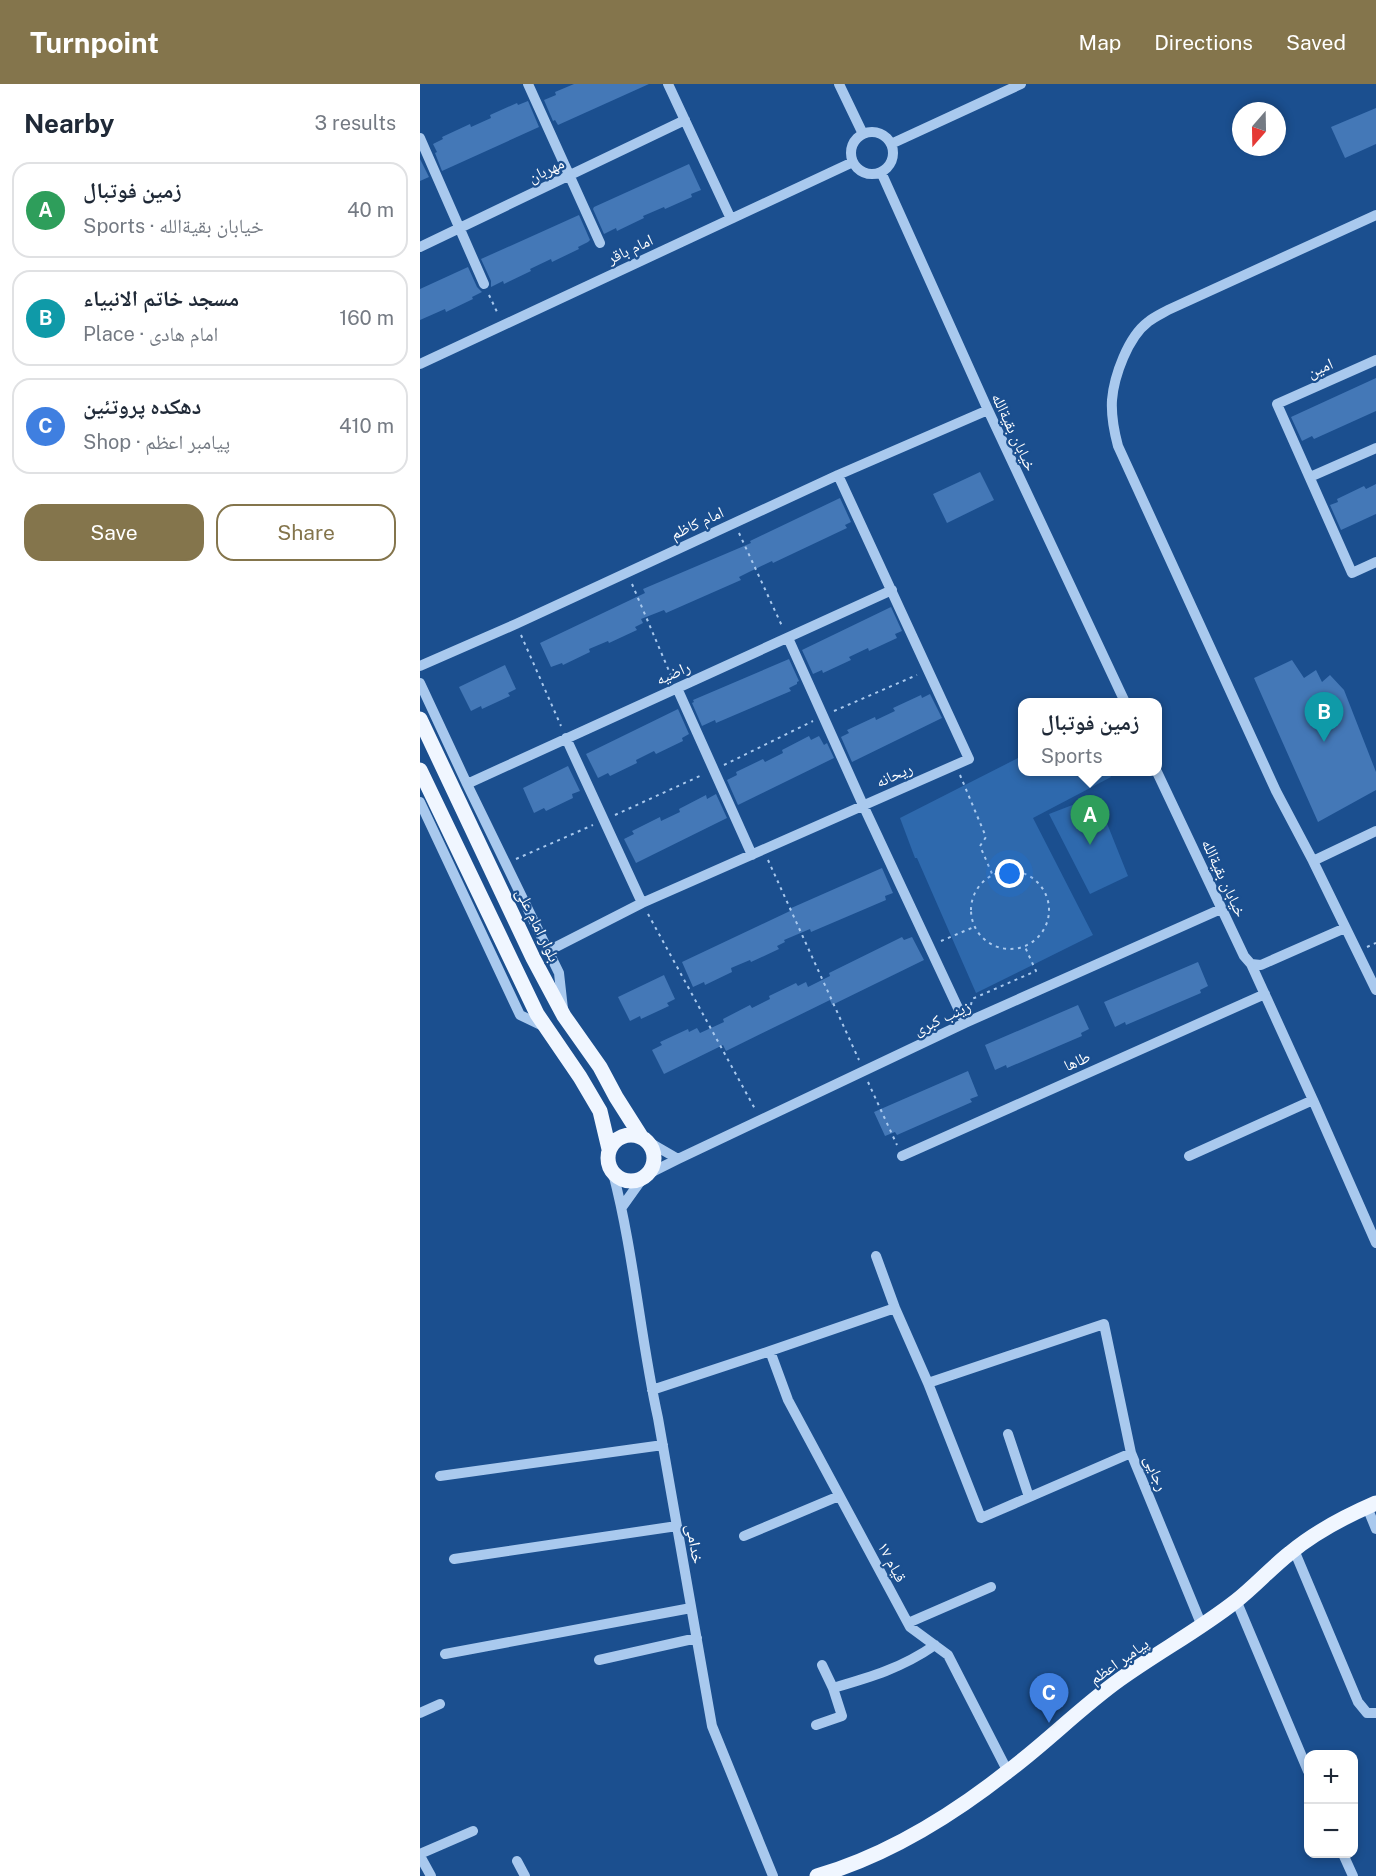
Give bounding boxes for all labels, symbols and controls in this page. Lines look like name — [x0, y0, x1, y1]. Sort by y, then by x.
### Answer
text: Turnpoint — [30, 26, 159, 59]
text: Map — [1079, 30, 1121, 55]
text: Directions — [1154, 30, 1253, 55]
text: Saved — [1286, 30, 1346, 55]
north arrow — [1232, 102, 1286, 156]
text: Nearby — [24, 108, 114, 139]
text: 3 results — [315, 111, 396, 135]
street label: مهربان — [525, 153, 568, 187]
text: زمین فوتبال — [83, 177, 182, 203]
text: A — [38, 198, 53, 222]
text: 40 m — [347, 198, 394, 222]
text: Sports · خیابان بقیةالله — [83, 214, 264, 238]
street label: امام باقر — [603, 230, 656, 269]
text: مسجد خاتم الانبیاء — [83, 285, 239, 311]
text: B — [39, 306, 52, 330]
text: 160 m — [339, 306, 394, 330]
text: Place · امام هادی — [83, 322, 218, 346]
street label: امین — [1304, 354, 1336, 383]
street label: خیابان بقیةالله — [987, 390, 1040, 474]
text: دهکده پروتئین — [83, 393, 201, 419]
text: C — [38, 414, 53, 438]
text: 410 m — [339, 414, 394, 438]
text: Shop · پیامبر اعظم — [83, 430, 230, 454]
street label: امام کاظم — [667, 502, 727, 544]
button: Save — [24, 504, 204, 561]
button: Share — [216, 504, 396, 561]
street label: راضیه — [653, 657, 693, 689]
pin: B — [1304, 692, 1344, 742]
popup — [1018, 698, 1162, 776]
text: زمین فوتبال — [1041, 709, 1139, 735]
text: Sports — [1041, 744, 1103, 768]
street label: ریحانه — [873, 759, 915, 791]
pin: A — [1070, 796, 1110, 845]
street label: خیابان بقیةالله — [1197, 836, 1250, 920]
your location — [995, 859, 1024, 888]
street label: بلوار امام علی — [511, 885, 564, 965]
street label: زینب کبری — [910, 997, 974, 1040]
street label: طاها — [1061, 1047, 1093, 1075]
street label: رجایی — [1139, 1452, 1172, 1494]
street label: خدامی — [681, 1523, 708, 1565]
street label: قیام ۱۷ — [873, 1539, 910, 1586]
street label: پیامبر اعظم — [1086, 1634, 1153, 1689]
pin: C — [1030, 1674, 1068, 1723]
map controls — [1304, 1750, 1358, 1858]
button: + — [1304, 1750, 1358, 1804]
button: − — [1304, 1804, 1358, 1858]

